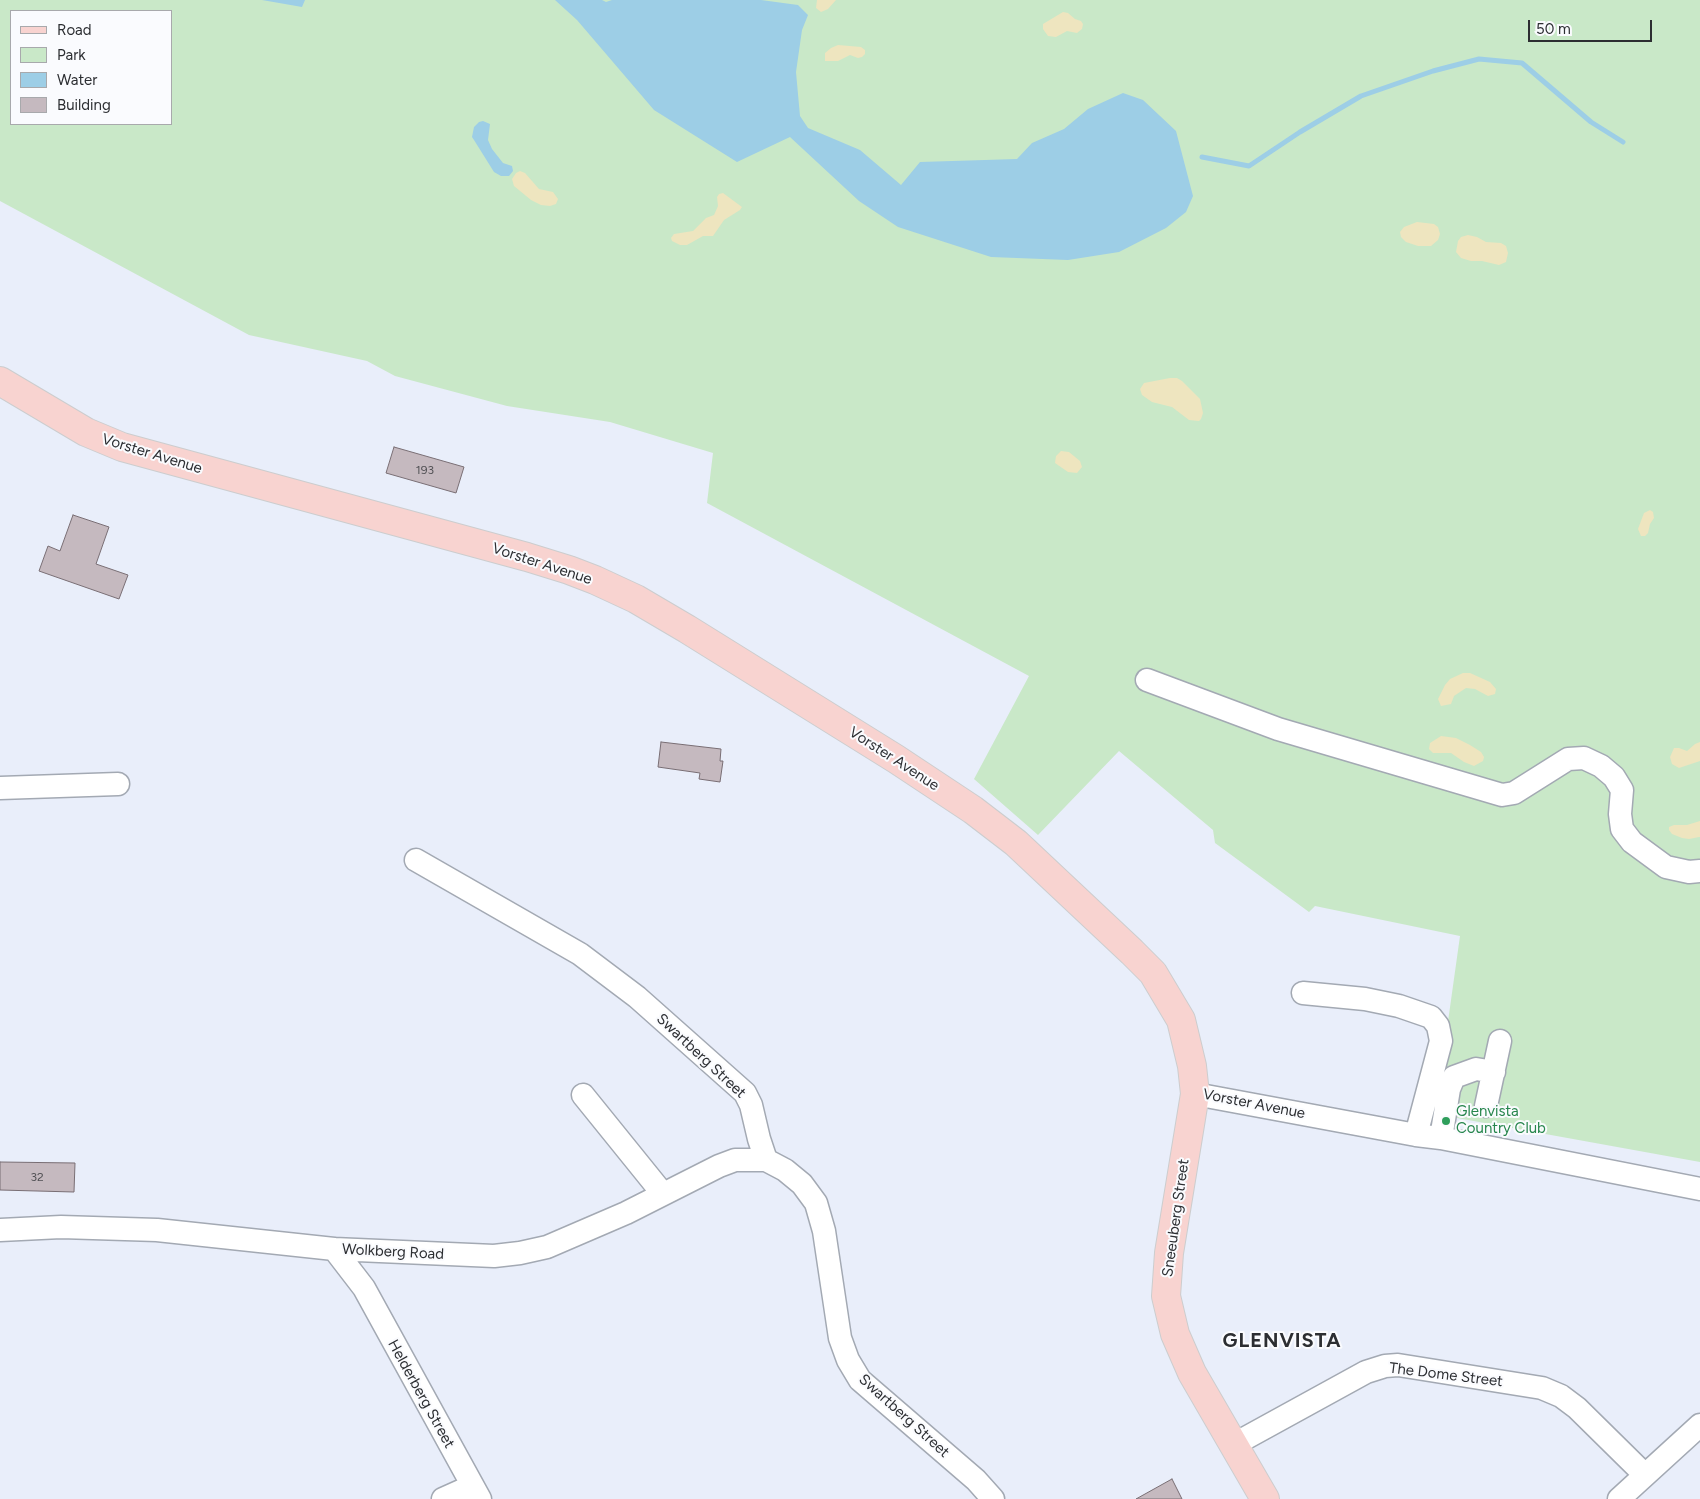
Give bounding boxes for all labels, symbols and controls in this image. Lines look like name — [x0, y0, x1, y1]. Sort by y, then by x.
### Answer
legend — [10, 10, 172, 125]
scale bar — [1530, 10, 1654, 42]
text: 50 m — [1536, 20, 1571, 38]
text: Road — [57, 21, 92, 39]
text: Park — [57, 46, 86, 64]
text: Water — [57, 71, 97, 89]
text: Building — [57, 96, 111, 114]
street label: Vorster Avenue — [100, 430, 204, 478]
house number: 193 — [416, 463, 434, 477]
street label: Vorster Avenue — [490, 539, 594, 589]
street label: Vorster Avenue — [846, 723, 942, 795]
street label: Swartberg Street — [653, 1010, 749, 1102]
street label: Vorster Avenue — [1201, 1085, 1307, 1123]
place label: Glenvista Country Club — [1456, 1103, 1546, 1138]
marker: Glenvista Country Club — [1440, 1115, 1452, 1127]
street label: Sneeuberg Street — [1159, 1158, 1193, 1278]
house number: 32 — [30, 1170, 44, 1184]
street label: Wolkberg Road — [342, 1240, 444, 1264]
district label: GLENVISTA — [1221, 1329, 1343, 1353]
street label: Helderberg Street — [384, 1337, 458, 1451]
street label: The Dome Street — [1388, 1359, 1504, 1391]
street label: Swartberg Street — [855, 1371, 953, 1461]

